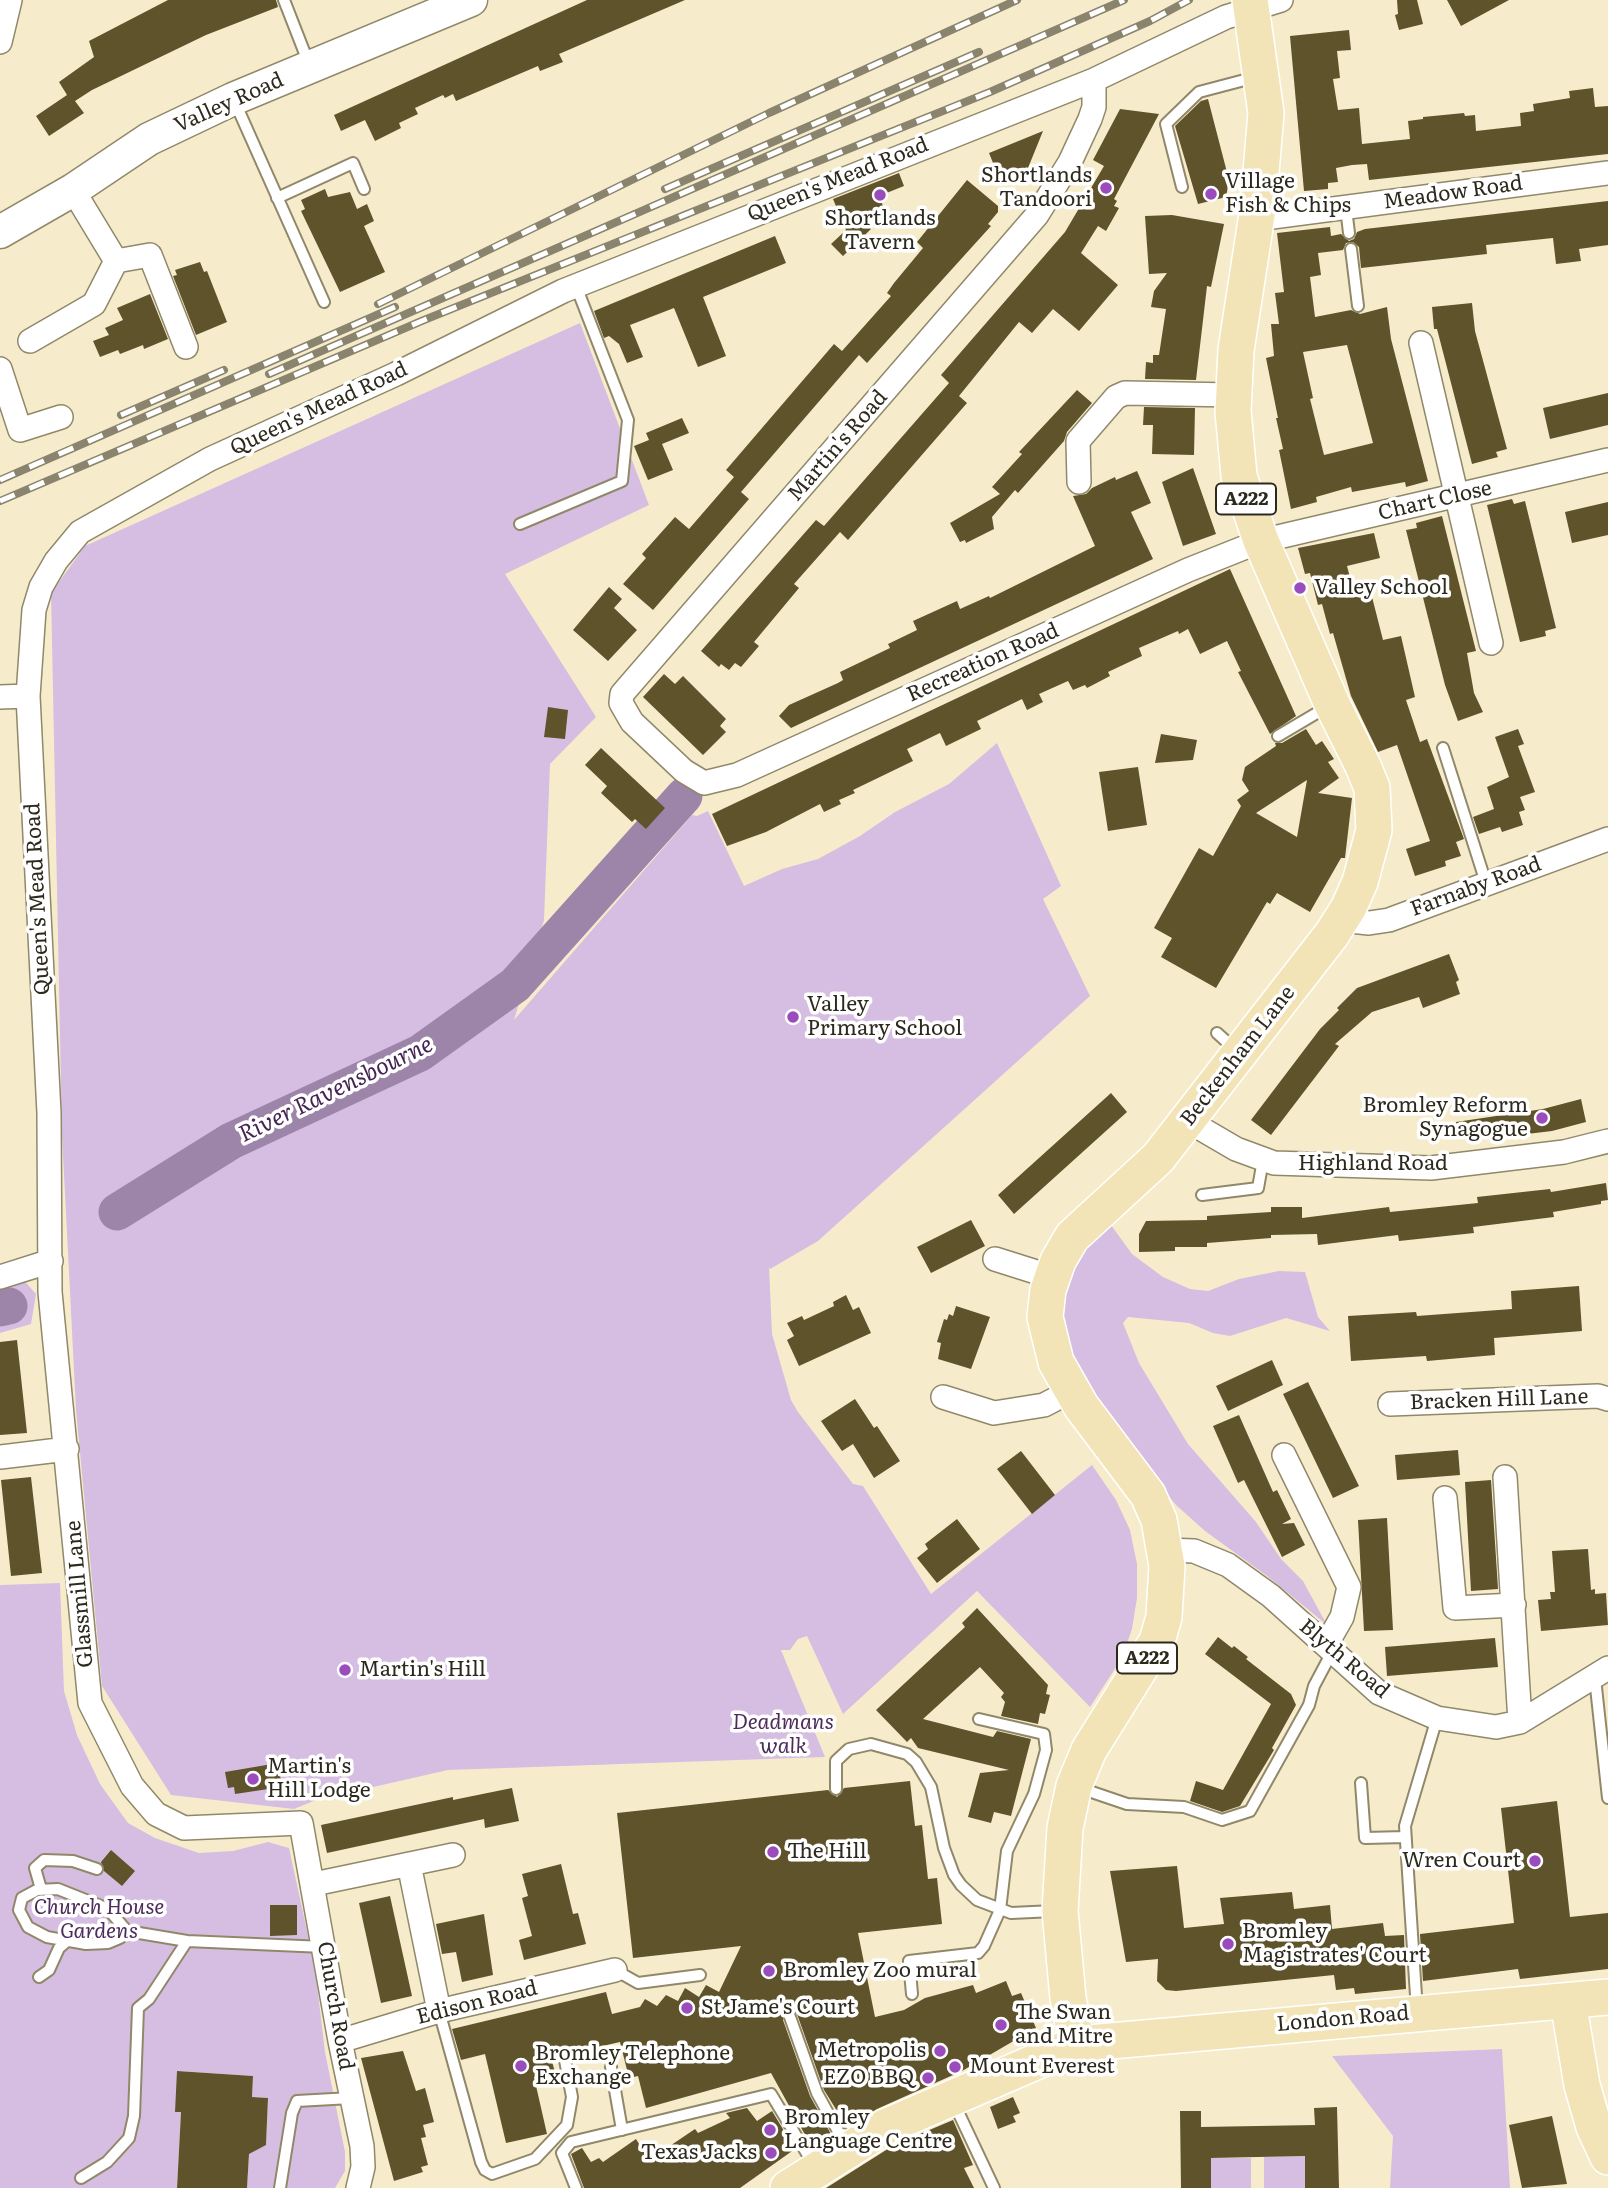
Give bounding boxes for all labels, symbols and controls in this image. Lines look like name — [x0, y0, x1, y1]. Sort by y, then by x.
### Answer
street label: Valley Road — [170, 68, 288, 138]
street label: Queen's Mead Road — [744, 132, 932, 228]
place label: Shortlands Tandoori — [981, 163, 1092, 213]
place label: Village Fish & Chips — [1225, 169, 1351, 219]
street label: Meadow Road — [1382, 171, 1524, 215]
marker: Shortlands Tandoori — [1098, 180, 1114, 196]
marker: Village Fish & Chips — [1203, 186, 1219, 202]
marker: Shortlands Tavern — [872, 187, 888, 203]
place label: Shortlands Tavern — [824, 206, 936, 256]
street label: Queen's Mead Road — [226, 357, 412, 461]
street label: Martin's Road — [783, 385, 893, 507]
street label: Chart Close — [1376, 476, 1494, 526]
road number: A222 — [1216, 484, 1276, 514]
place label: Valley School — [1314, 575, 1448, 601]
marker: Valley School — [1292, 580, 1308, 596]
street label: Recreation Road — [903, 618, 1063, 708]
street label: Queen's Mead Road — [20, 802, 56, 996]
street label: Farnaby Road — [1407, 852, 1545, 922]
street label: Beckenham Lane — [1175, 981, 1301, 1131]
place label: Valley Primary School — [807, 992, 962, 1042]
marker: Valley Primary School — [785, 1009, 801, 1025]
water label: River Ravensbourne — [235, 1031, 437, 1149]
place label: Bromley Reform Synagogue — [1362, 1093, 1528, 1143]
marker: Bromley Reform Synagogue — [1534, 1110, 1550, 1126]
street label: Highland Road — [1298, 1151, 1448, 1177]
street label: Bracken Hill Lane — [1409, 1384, 1589, 1416]
street label: Glassmill Lane — [61, 1519, 99, 1669]
street label: Blyth Road — [1294, 1614, 1394, 1704]
road number: A222 — [1117, 1642, 1177, 1674]
place label: Martin's Hill — [359, 1657, 486, 1683]
marker: Martin's Hill — [337, 1662, 353, 1678]
park label: Deadmans walk — [732, 1710, 834, 1760]
place label: Martin's Hill Lodge — [267, 1754, 371, 1804]
marker: Martin's Hill Lodge — [245, 1771, 261, 1787]
place label: The Hill — [787, 1839, 867, 1865]
marker: The Hill — [765, 1844, 781, 1860]
place label: Wren Court — [1402, 1848, 1521, 1874]
marker: Wren Court — [1527, 1853, 1543, 1869]
park label: Church House Gardens — [34, 1895, 164, 1945]
place label: Bromley Magistrates' Court — [1242, 1919, 1427, 1969]
marker: Bromley Magistrates' Court — [1220, 1936, 1236, 1952]
street label: Church Road — [311, 1940, 359, 2072]
place label: Bromley Zoo mural — [783, 1958, 977, 1984]
marker: Bromley Zoo mural — [761, 1963, 777, 1979]
street label: Edison Road — [414, 1976, 540, 2030]
place label: St Jame's Court — [701, 1995, 855, 2021]
marker: St Jame's Court — [679, 2000, 695, 2016]
place label: The Swan and Mitre — [1015, 2000, 1113, 2050]
street label: London Road — [1276, 2001, 1410, 2037]
marker: The Swan and Mitre — [993, 2017, 1009, 2033]
place label: Metropolis — [816, 2038, 926, 2064]
place label: Bromley Telephone Exchange — [535, 2041, 730, 2091]
marker: Metropolis — [932, 2043, 948, 2059]
place label: Mount Everest — [969, 2054, 1115, 2080]
marker: Bromley Telephone Exchange — [513, 2058, 529, 2074]
marker: Mount Everest — [947, 2059, 963, 2075]
place label: EZO BBQ — [823, 2065, 914, 2091]
marker: EZO BBQ — [920, 2070, 936, 2086]
place label: Bromley Language Centre — [784, 2105, 952, 2155]
marker: Bromley Language Centre — [762, 2122, 778, 2138]
place label: Texas Jacks — [641, 2140, 757, 2166]
marker: Texas Jacks — [763, 2145, 779, 2161]

